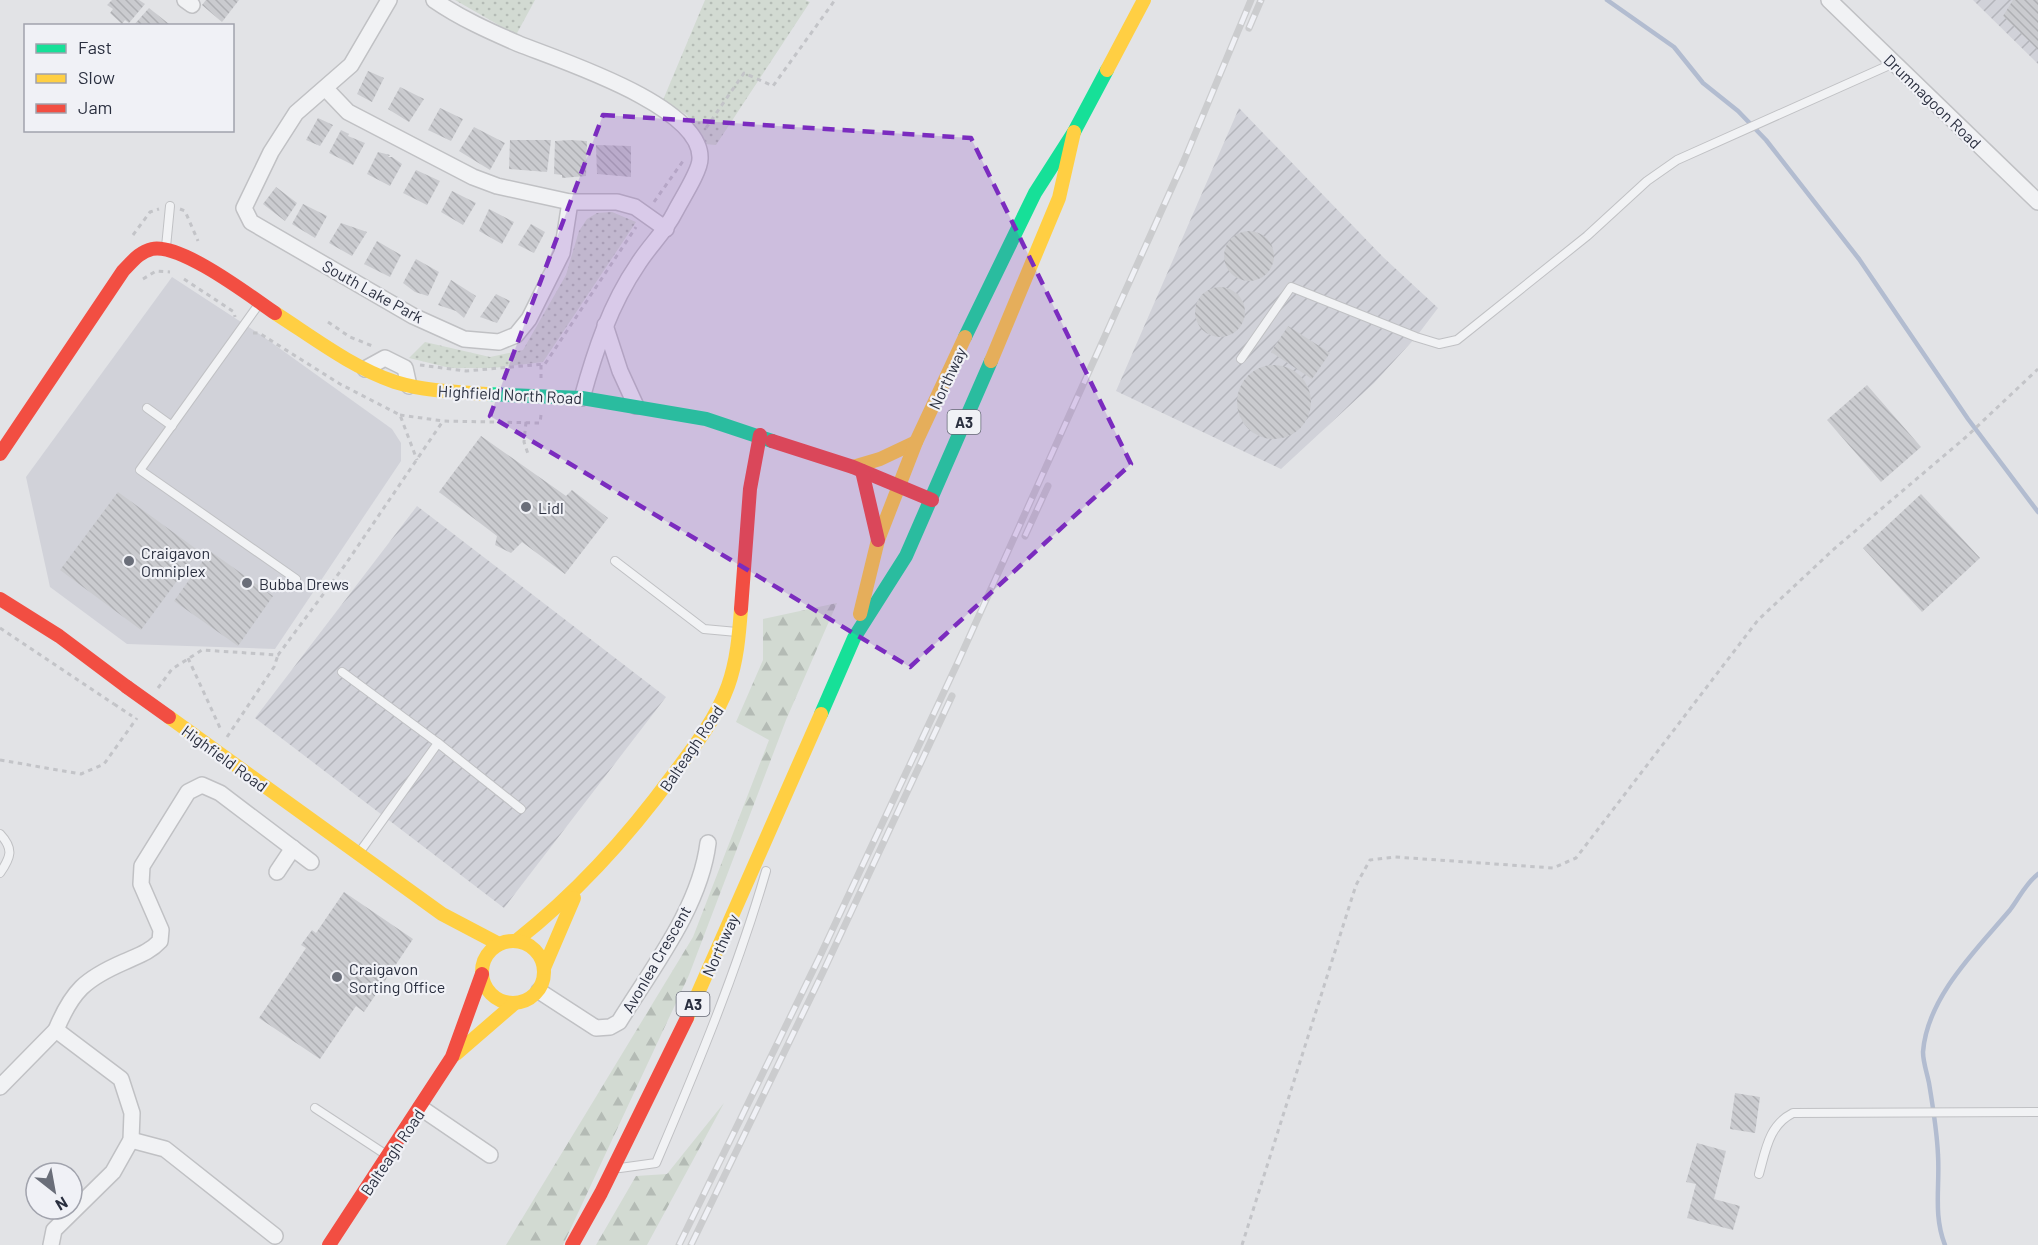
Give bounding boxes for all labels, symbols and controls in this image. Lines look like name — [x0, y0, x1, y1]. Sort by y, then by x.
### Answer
legend — [24, 24, 234, 132]
text: Fast — [78, 36, 112, 58]
street label: Drumnagoon Road — [1881, 50, 1985, 152]
text: Slow — [78, 66, 115, 88]
text: Jam — [78, 96, 112, 118]
street label: South Lake Park — [319, 255, 427, 327]
street label: Northway — [924, 343, 970, 412]
street label: Highfield North Road — [437, 381, 583, 407]
road number: A3 — [948, 410, 980, 434]
place label: Lidl — [538, 498, 564, 517]
marker: Lidl — [519, 500, 533, 514]
place label: Craigavon Omniplex — [141, 543, 210, 580]
marker: Craigavon Omniplex — [122, 554, 136, 568]
place label: Bubba Drews — [259, 574, 349, 593]
marker: Bubba Drews — [240, 576, 254, 590]
street label: Balteagh Road — [655, 701, 727, 795]
street label: Highfield Road — [179, 721, 271, 795]
street label: Avonlea Crescent — [618, 902, 694, 1016]
street label: Northway — [698, 910, 742, 979]
place label: Craigavon Sorting Office — [349, 959, 445, 996]
marker: Craigavon Sorting Office — [330, 970, 344, 984]
road number: A3 — [676, 992, 710, 1016]
street label: Balteagh Road — [356, 1105, 428, 1199]
north arrow — [24, 1161, 84, 1221]
text: N — [53, 1193, 71, 1215]

